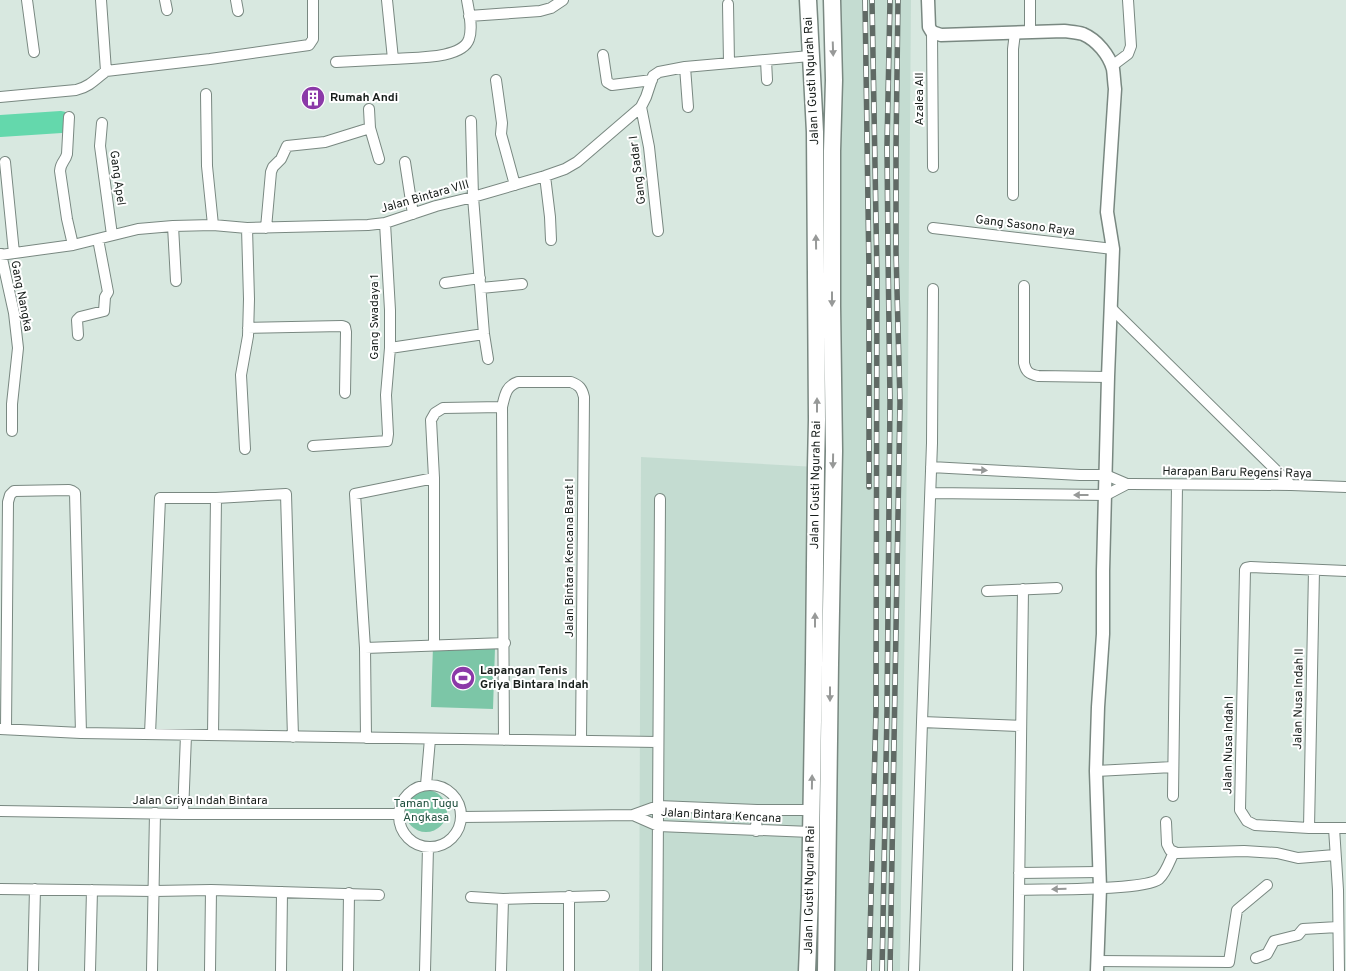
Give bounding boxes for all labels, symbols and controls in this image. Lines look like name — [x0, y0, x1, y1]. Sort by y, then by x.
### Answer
street label: Jalan I Gusti Ngurah Rai — [801, 16, 823, 146]
one-way arrow — [829, 41, 837, 57]
street label: Azalea All — [912, 72, 928, 126]
building icon: Rumah Andi — [300, 85, 326, 111]
place label: Rumah Andi — [330, 90, 398, 106]
street label: Gang Sadar I — [626, 135, 650, 205]
street label: Gang Apel — [105, 149, 129, 207]
street label: Jalan Bintara VIII — [379, 177, 471, 217]
street label: Gang Sasono Raya — [974, 212, 1076, 240]
one-way arrow — [812, 234, 820, 250]
street label: Gang Nangka — [6, 259, 36, 333]
street label: Gang Swadaya 1 — [367, 274, 383, 360]
one-way arrow — [828, 291, 836, 307]
one-way arrow — [813, 397, 821, 413]
street label: Jalan I Gusti Ngurah Rai — [807, 421, 825, 549]
one-way arrow — [829, 453, 837, 469]
street label: Harapan Baru Regensi Raya — [1162, 464, 1312, 482]
one-way arrow — [972, 466, 988, 474]
street label: Jalan Bintara Kencana Barat I — [562, 478, 578, 638]
one-way arrow — [1073, 491, 1089, 499]
one-way arrow — [811, 612, 819, 628]
street label: Jalan Nusa Indah II — [1290, 648, 1308, 750]
place label: Lapangan Tenis Griya Bintara Indah — [480, 663, 589, 693]
sports icon: Lapangan Tenis Griya Bintara Indah — [450, 665, 476, 691]
one-way arrow — [826, 686, 834, 702]
street label: Jalan Nusa Indah I — [1220, 696, 1238, 794]
one-way arrow — [809, 774, 817, 790]
street label: Jalan Griya Indah Bintara — [132, 793, 268, 809]
park label: Taman Tugu Angkasa — [393, 796, 459, 826]
street label: Jalan Bintara Kencana — [660, 805, 782, 827]
street label: Jalan I Gusti Ngurah Rai — [801, 826, 819, 954]
one-way arrow — [1051, 885, 1067, 893]

